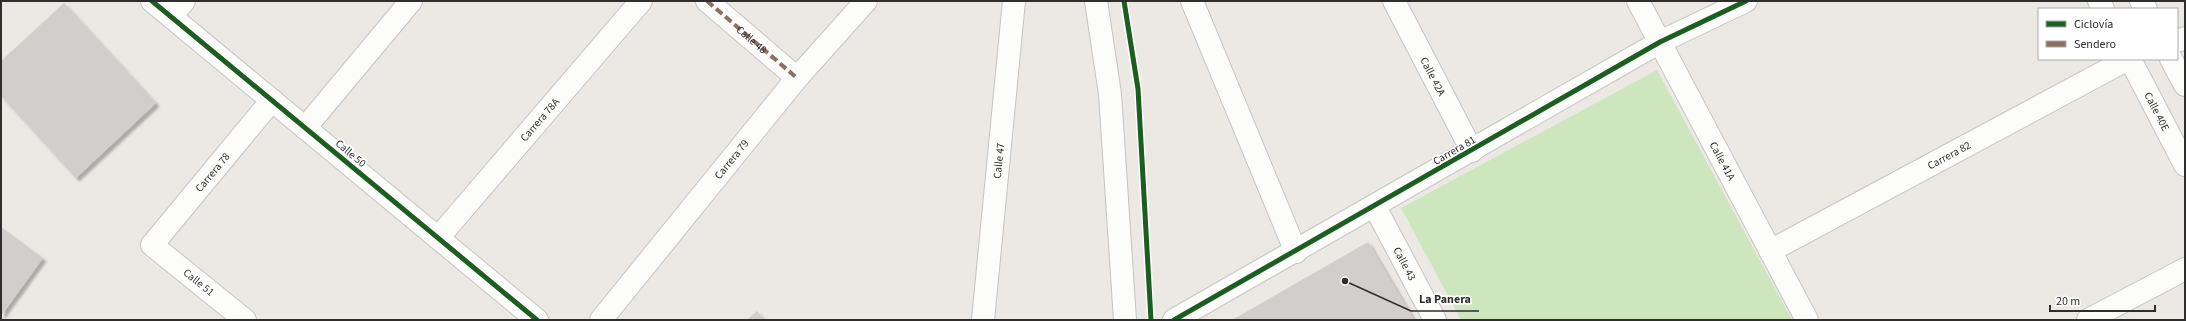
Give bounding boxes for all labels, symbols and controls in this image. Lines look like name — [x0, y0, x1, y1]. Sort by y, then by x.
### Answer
legend — [2038, 8, 2178, 60]
text: Ciclovía — [2074, 16, 2113, 33]
street label: Calle 48 — [733, 22, 770, 58]
text: Sendero — [2074, 36, 2116, 53]
street label: Calle 42A — [1416, 55, 1449, 99]
street label: Calle 40E — [2140, 90, 2173, 134]
street label: Carrera 78A — [517, 95, 563, 145]
street label: Carrera 81 — [1430, 132, 1478, 169]
street label: Calle 50 — [332, 136, 369, 171]
street label: Carrera 79 — [711, 136, 752, 182]
street label: Carrera 82 — [1925, 138, 1973, 173]
street label: Calle 41A — [1706, 139, 1739, 183]
street label: Calle 47 — [990, 142, 1008, 179]
street label: Carrera 78 — [192, 149, 234, 195]
street label: Calle 43 — [1389, 244, 1420, 283]
street label: Calle 51 — [180, 265, 217, 300]
callout: La Panera — [1411, 287, 1479, 311]
scale bar — [2050, 287, 2155, 313]
text: La Panera — [1419, 291, 1471, 308]
text: 20 m — [2056, 293, 2080, 310]

